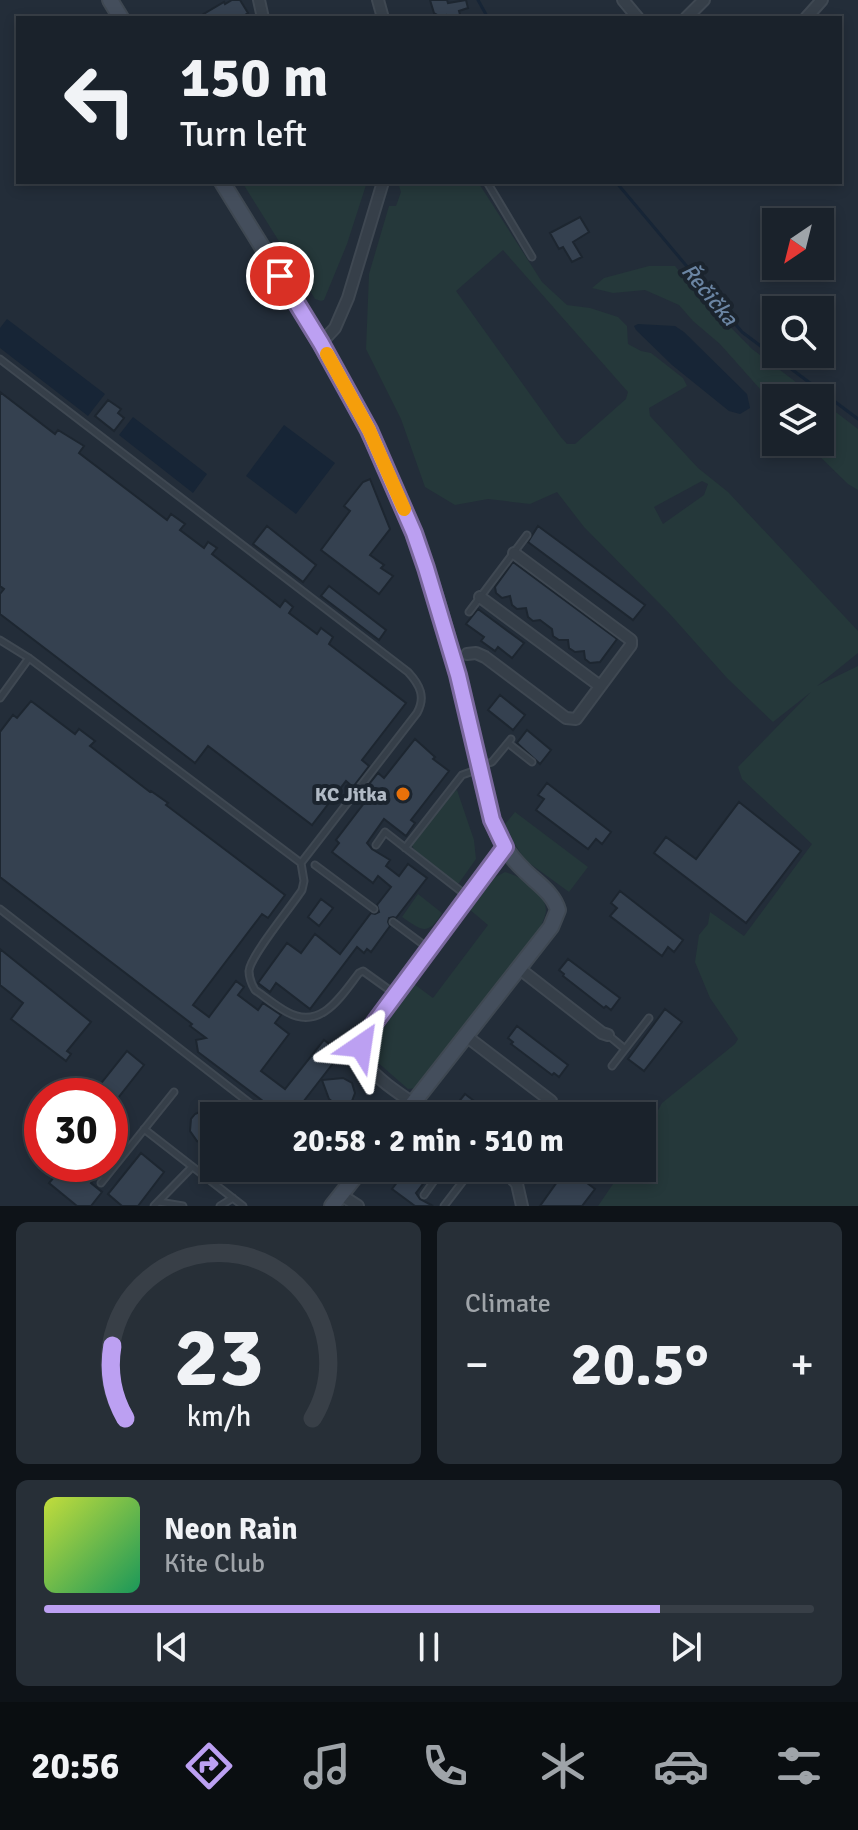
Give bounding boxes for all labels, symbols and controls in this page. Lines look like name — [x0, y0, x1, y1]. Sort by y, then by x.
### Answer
text: 150 m — [180, 43, 328, 112]
icon: left — [48, 48, 152, 152]
text: Turn left — [180, 112, 307, 157]
north arrow — [762, 208, 834, 280]
map controls — [762, 208, 834, 456]
pin — [246, 242, 314, 310]
icon: arrive — [258, 254, 302, 298]
water label: Řečička — [676, 258, 744, 332]
button: search — [762, 296, 834, 368]
button: layers — [762, 384, 834, 456]
place label: KC Jitka — [315, 782, 387, 807]
marker: KC Jitka — [394, 785, 412, 803]
position arrow — [319, 1004, 403, 1088]
speed limit sign: 30 — [24, 1078, 128, 1182]
text: 20:58 · 2 min · 510 m — [292, 1123, 564, 1160]
text: Climate — [465, 1288, 551, 1320]
text: 23 — [174, 1307, 263, 1409]
text: 20.5° — [570, 1328, 709, 1402]
text: − — [465, 1338, 489, 1392]
text: + — [790, 1338, 814, 1392]
text: km/h — [186, 1399, 251, 1434]
text: Neon Rain — [164, 1511, 298, 1548]
text: Kite Club — [164, 1548, 265, 1580]
icon: previous — [150, 1625, 194, 1669]
icon: pause — [407, 1625, 451, 1669]
icon: next — [664, 1625, 708, 1669]
icon: directions — [181, 1738, 237, 1794]
icon: music — [299, 1738, 355, 1794]
icon: phone — [417, 1738, 473, 1794]
icon: climate — [535, 1738, 591, 1794]
icon: car — [653, 1738, 709, 1794]
icon: filters — [771, 1738, 827, 1794]
text: 20:56 — [31, 1744, 119, 1789]

